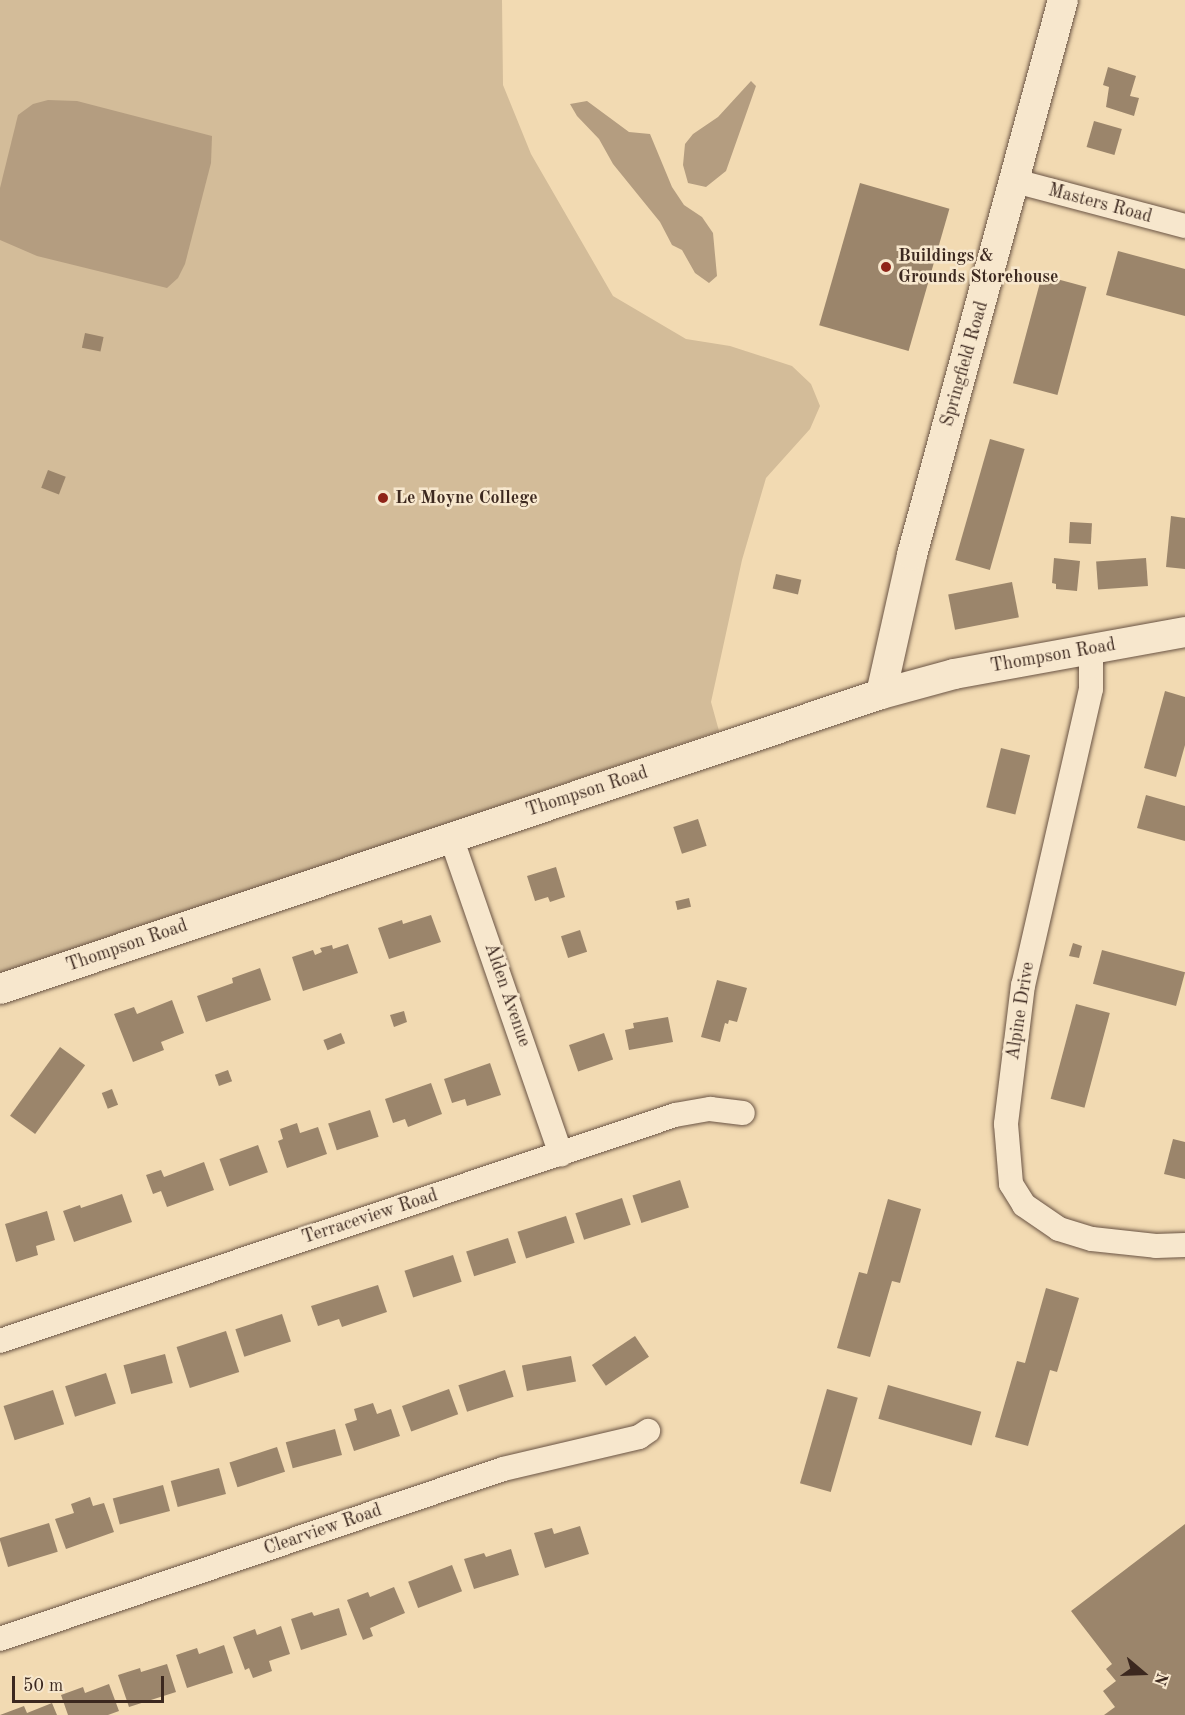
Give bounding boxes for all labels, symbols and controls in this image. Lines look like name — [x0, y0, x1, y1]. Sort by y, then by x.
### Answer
street label: Masters Road — [1046, 180, 1154, 228]
place label: Buildings & Grounds Storehouse — [898, 246, 1059, 288]
marker: Buildings & Grounds Storehouse — [879, 260, 893, 274]
street label: Springfield Road — [937, 299, 993, 429]
place label: Le Moyne College — [395, 487, 538, 509]
marker: Le Moyne College — [376, 491, 390, 505]
street label: Thompson Road — [989, 634, 1117, 678]
street label: Thompson Road — [523, 762, 651, 822]
street label: Thompson Road — [64, 915, 190, 977]
street label: Alden Avenue — [479, 940, 535, 1050]
street label: Alpine Drive — [1003, 960, 1039, 1062]
street label: Terraceview Road — [299, 1185, 441, 1249]
street label: Clearview Road — [261, 1500, 385, 1560]
north arrow — [1113, 1643, 1173, 1703]
scale bar — [15, 1664, 166, 1702]
text: N — [1150, 1670, 1170, 1687]
text: 50 m — [23, 1677, 63, 1695]

